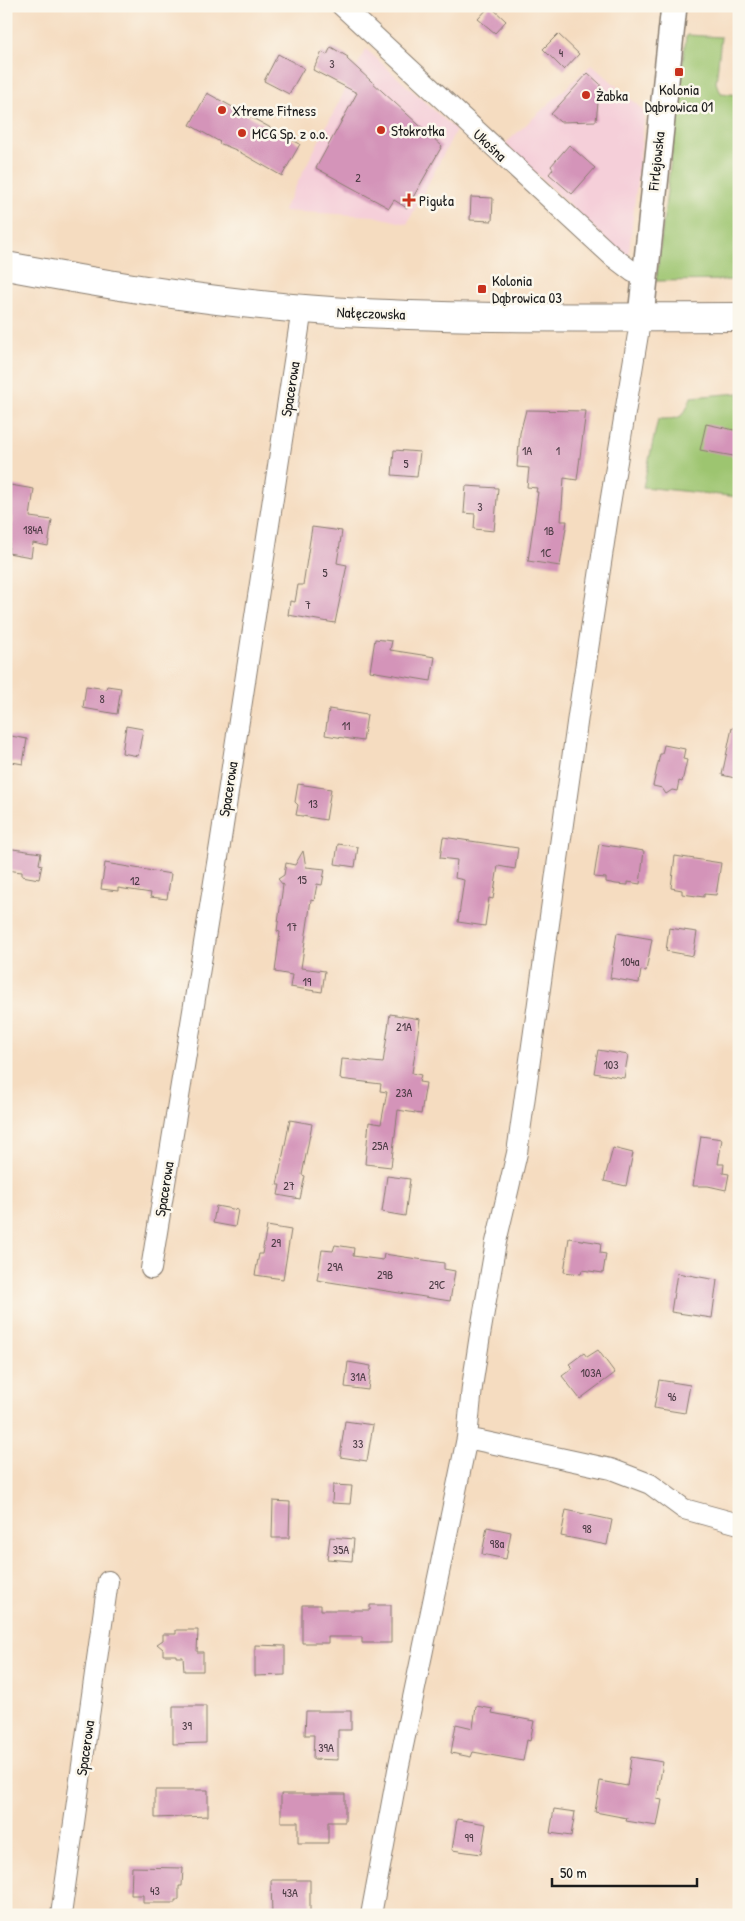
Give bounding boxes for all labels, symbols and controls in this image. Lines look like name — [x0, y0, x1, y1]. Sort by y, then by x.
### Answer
house number: 4 — [559, 44, 564, 61]
house number: 3 — [329, 55, 335, 72]
marker: Kolonia Dąbrowica 01 — [673, 66, 685, 78]
place label: Kolonia Dąbrowica 01 — [645, 79, 713, 117]
place label: Żabka — [596, 85, 628, 106]
marker: Żabka — [580, 89, 592, 101]
place label: Xtreme Fitness — [232, 100, 316, 121]
marker: Xtreme Fitness — [216, 104, 228, 116]
place label: Stokrotka — [391, 120, 445, 141]
place label: MCG Sp. z o.o. — [252, 123, 328, 144]
marker: Stokrotka — [375, 124, 387, 136]
street label: Ukośna — [469, 124, 511, 166]
marker: MCG Sp. z o.o. — [236, 127, 248, 139]
street label: Firlejowska — [642, 130, 670, 192]
house number: 2 — [355, 169, 361, 186]
place label: Piguła — [419, 190, 454, 211]
marker: Piguła — [403, 194, 415, 206]
place label: Kolonia Dąbrowica 03 — [492, 270, 562, 308]
marker: Kolonia Dąbrowica 03 — [476, 283, 488, 295]
street label: Nałęczowska — [336, 301, 406, 325]
street label: Spacerowa — [275, 360, 305, 418]
house number: 1A — [522, 442, 532, 459]
house number: 1 — [556, 442, 560, 459]
house number: 5 — [403, 455, 409, 472]
house number: 3 — [477, 498, 483, 515]
house number: 184A — [23, 521, 43, 538]
house number: 1B — [544, 522, 554, 539]
house number: 1C — [541, 544, 552, 561]
house number: 5 — [322, 564, 328, 581]
house number: 7 — [305, 596, 311, 613]
house number: 8 — [99, 690, 105, 707]
house number: 11 — [342, 717, 350, 734]
street label: Spacerowa — [213, 760, 243, 818]
house number: 13 — [308, 795, 318, 812]
house number: 15 — [297, 871, 307, 888]
house number: 12 — [130, 872, 140, 889]
house number: 17 — [287, 918, 297, 935]
house number: 104a — [621, 953, 640, 970]
house number: 19 — [303, 973, 312, 990]
house number: 21A — [396, 1018, 412, 1035]
house number: 103 — [603, 1056, 619, 1073]
house number: 23A — [396, 1084, 413, 1101]
house number: 25A — [372, 1137, 388, 1154]
street label: Spacerowa — [149, 1160, 179, 1218]
house number: 27 — [283, 1177, 295, 1194]
house number: 29 — [271, 1234, 282, 1251]
house number: 29A — [327, 1258, 343, 1275]
house number: 29B — [377, 1266, 393, 1283]
house number: 29C — [429, 1276, 446, 1293]
house number: 103A — [581, 1364, 602, 1381]
house number: 31A — [350, 1368, 366, 1385]
house number: 96 — [667, 1388, 677, 1405]
house number: 33 — [353, 1435, 363, 1452]
house number: 98 — [582, 1520, 592, 1537]
house number: 98a — [490, 1535, 504, 1552]
house number: 35A — [333, 1541, 349, 1558]
house number: 39 — [182, 1717, 192, 1734]
street label: Spacerowa — [71, 1719, 99, 1777]
house number: 39A — [318, 1739, 334, 1756]
house number: 99 — [465, 1829, 474, 1846]
scale bar — [552, 1856, 698, 1888]
text: 50 m — [560, 1862, 587, 1883]
house number: 43 — [150, 1882, 160, 1899]
house number: 43A — [282, 1884, 298, 1901]

